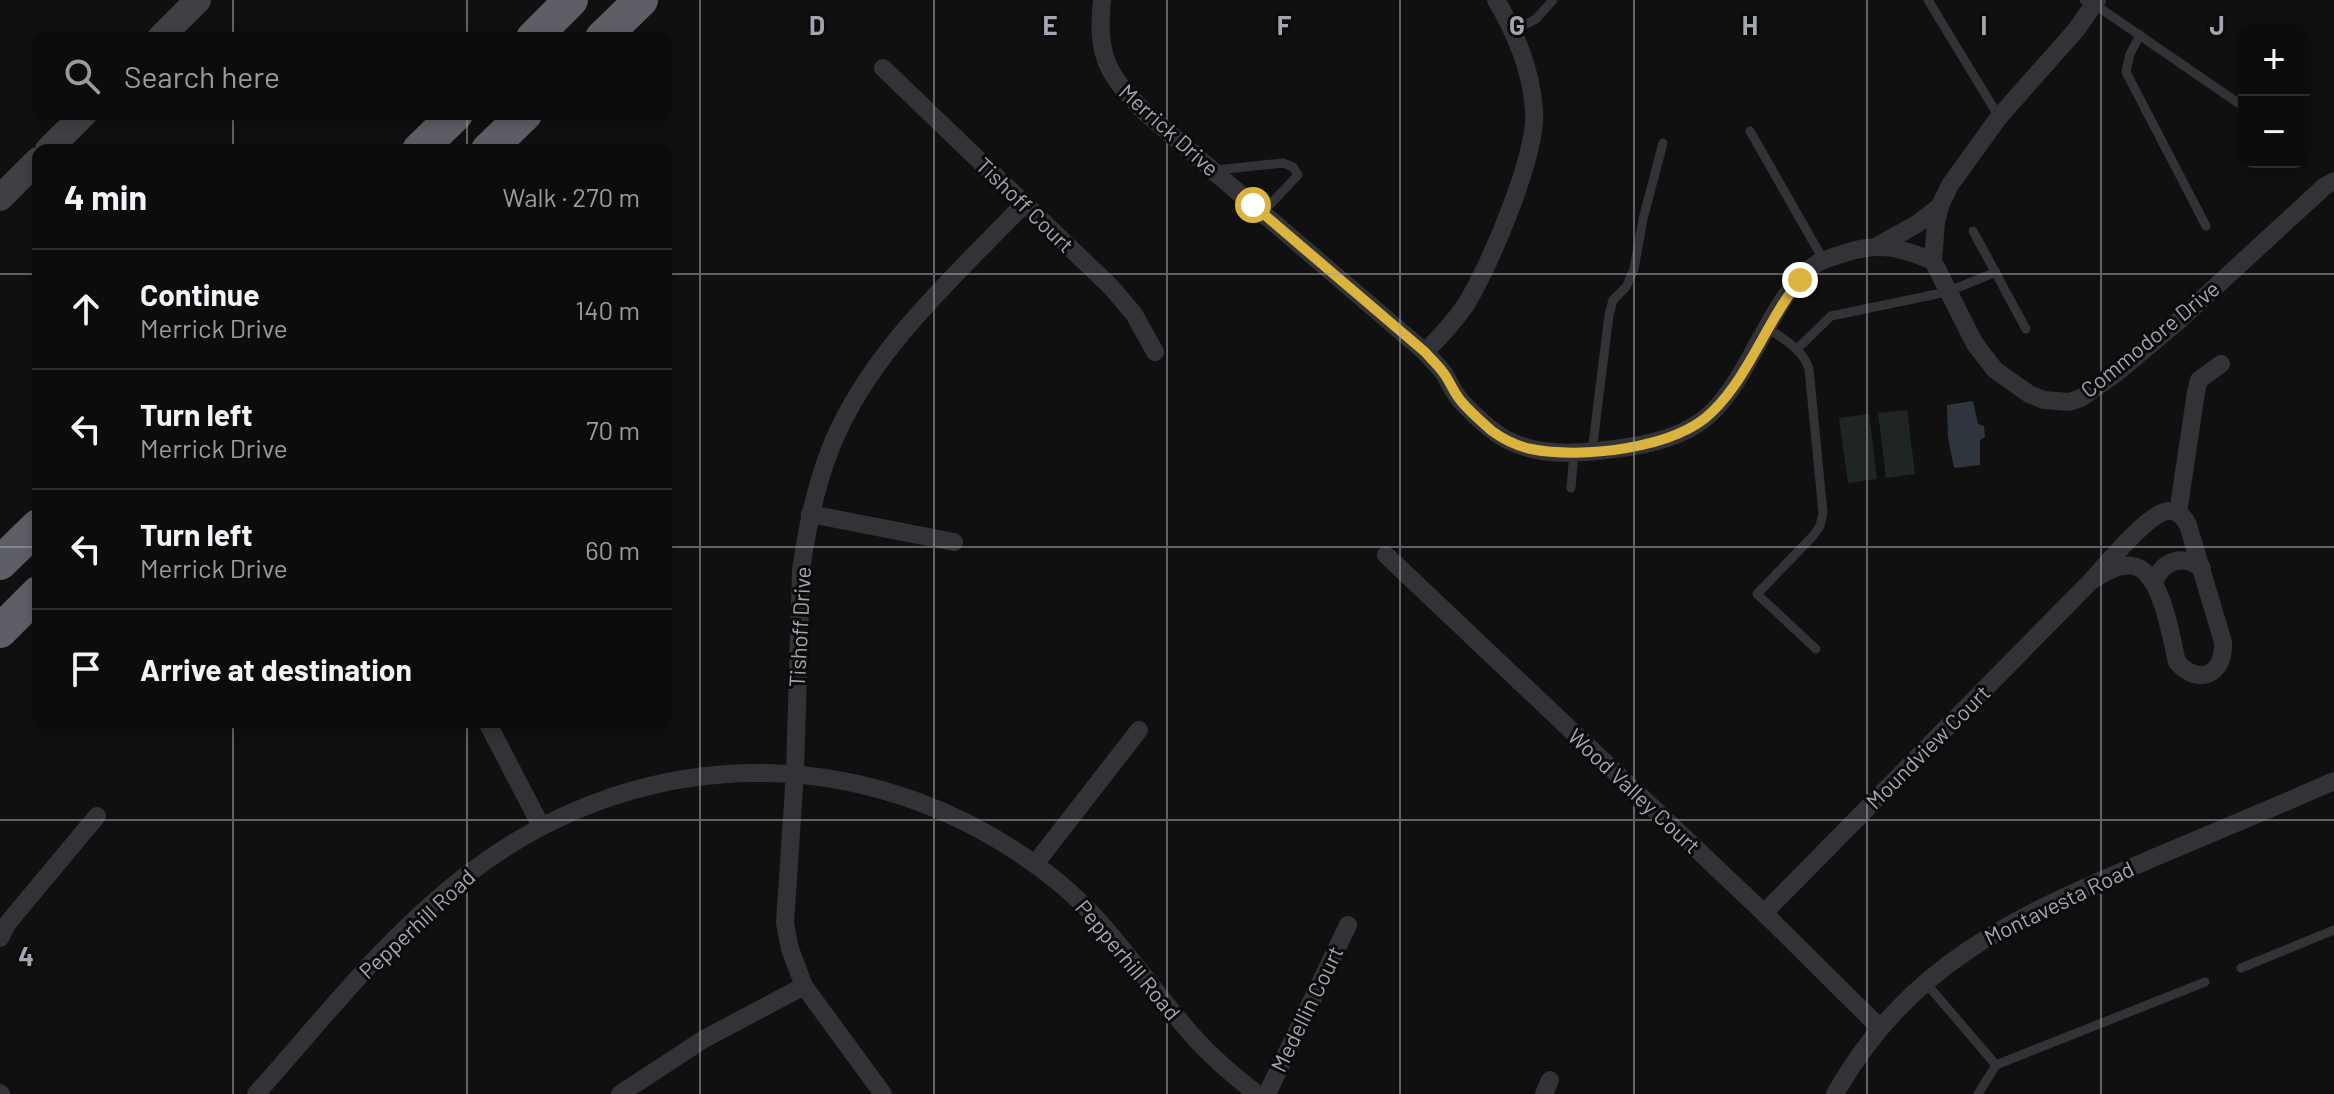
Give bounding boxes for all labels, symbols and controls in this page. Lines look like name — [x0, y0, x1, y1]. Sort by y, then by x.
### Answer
text: D — [809, 9, 825, 40]
text: E — [1042, 9, 1058, 40]
text: F — [1277, 9, 1292, 40]
text: G — [1509, 9, 1525, 40]
text: H — [1742, 9, 1758, 40]
text: I — [1981, 9, 1987, 40]
text: J — [2209, 9, 2225, 40]
map controls — [2238, 24, 2310, 168]
button: + — [2238, 24, 2310, 96]
search box — [32, 32, 672, 120]
icon: search — [60, 54, 104, 98]
text: Search here — [124, 58, 280, 94]
street label: Merrick Drive — [1115, 78, 1225, 181]
button: − — [2238, 96, 2310, 168]
street label: Tishoff Court — [972, 151, 1080, 257]
text: 4 min — [64, 176, 147, 217]
text: Walk · 270 m — [503, 181, 640, 212]
route start — [1235, 187, 1271, 223]
route end — [1782, 262, 1818, 298]
street label: Commodore Drive — [2075, 274, 2224, 402]
text: Continue — [140, 276, 260, 312]
icon: ahead — [64, 287, 108, 331]
text: 140 m — [575, 294, 640, 325]
text: Merrick Drive — [140, 312, 288, 343]
text: Turn left — [140, 396, 253, 432]
icon: left — [64, 407, 108, 451]
text: 70 m — [586, 414, 640, 445]
text: Merrick Drive — [140, 432, 288, 463]
text: Turn left — [140, 516, 253, 552]
icon: left — [64, 527, 108, 571]
text: 60 m — [585, 534, 640, 565]
text: Merrick Drive — [140, 552, 288, 583]
street label: Tishoff Drive — [783, 566, 815, 688]
icon: arrive — [64, 647, 108, 691]
text: Arrive at destination — [140, 651, 412, 687]
street label: Moundview Court — [1860, 679, 1995, 814]
street label: Wood Valley Court — [1563, 722, 1706, 858]
street label: Montavesta Road — [1980, 855, 2138, 950]
street label: Pepperhill Road — [353, 863, 480, 984]
street label: Pepperhill Road — [1071, 894, 1187, 1025]
text: 4 — [18, 940, 34, 971]
street label: Medellin Court — [1264, 941, 1348, 1076]

